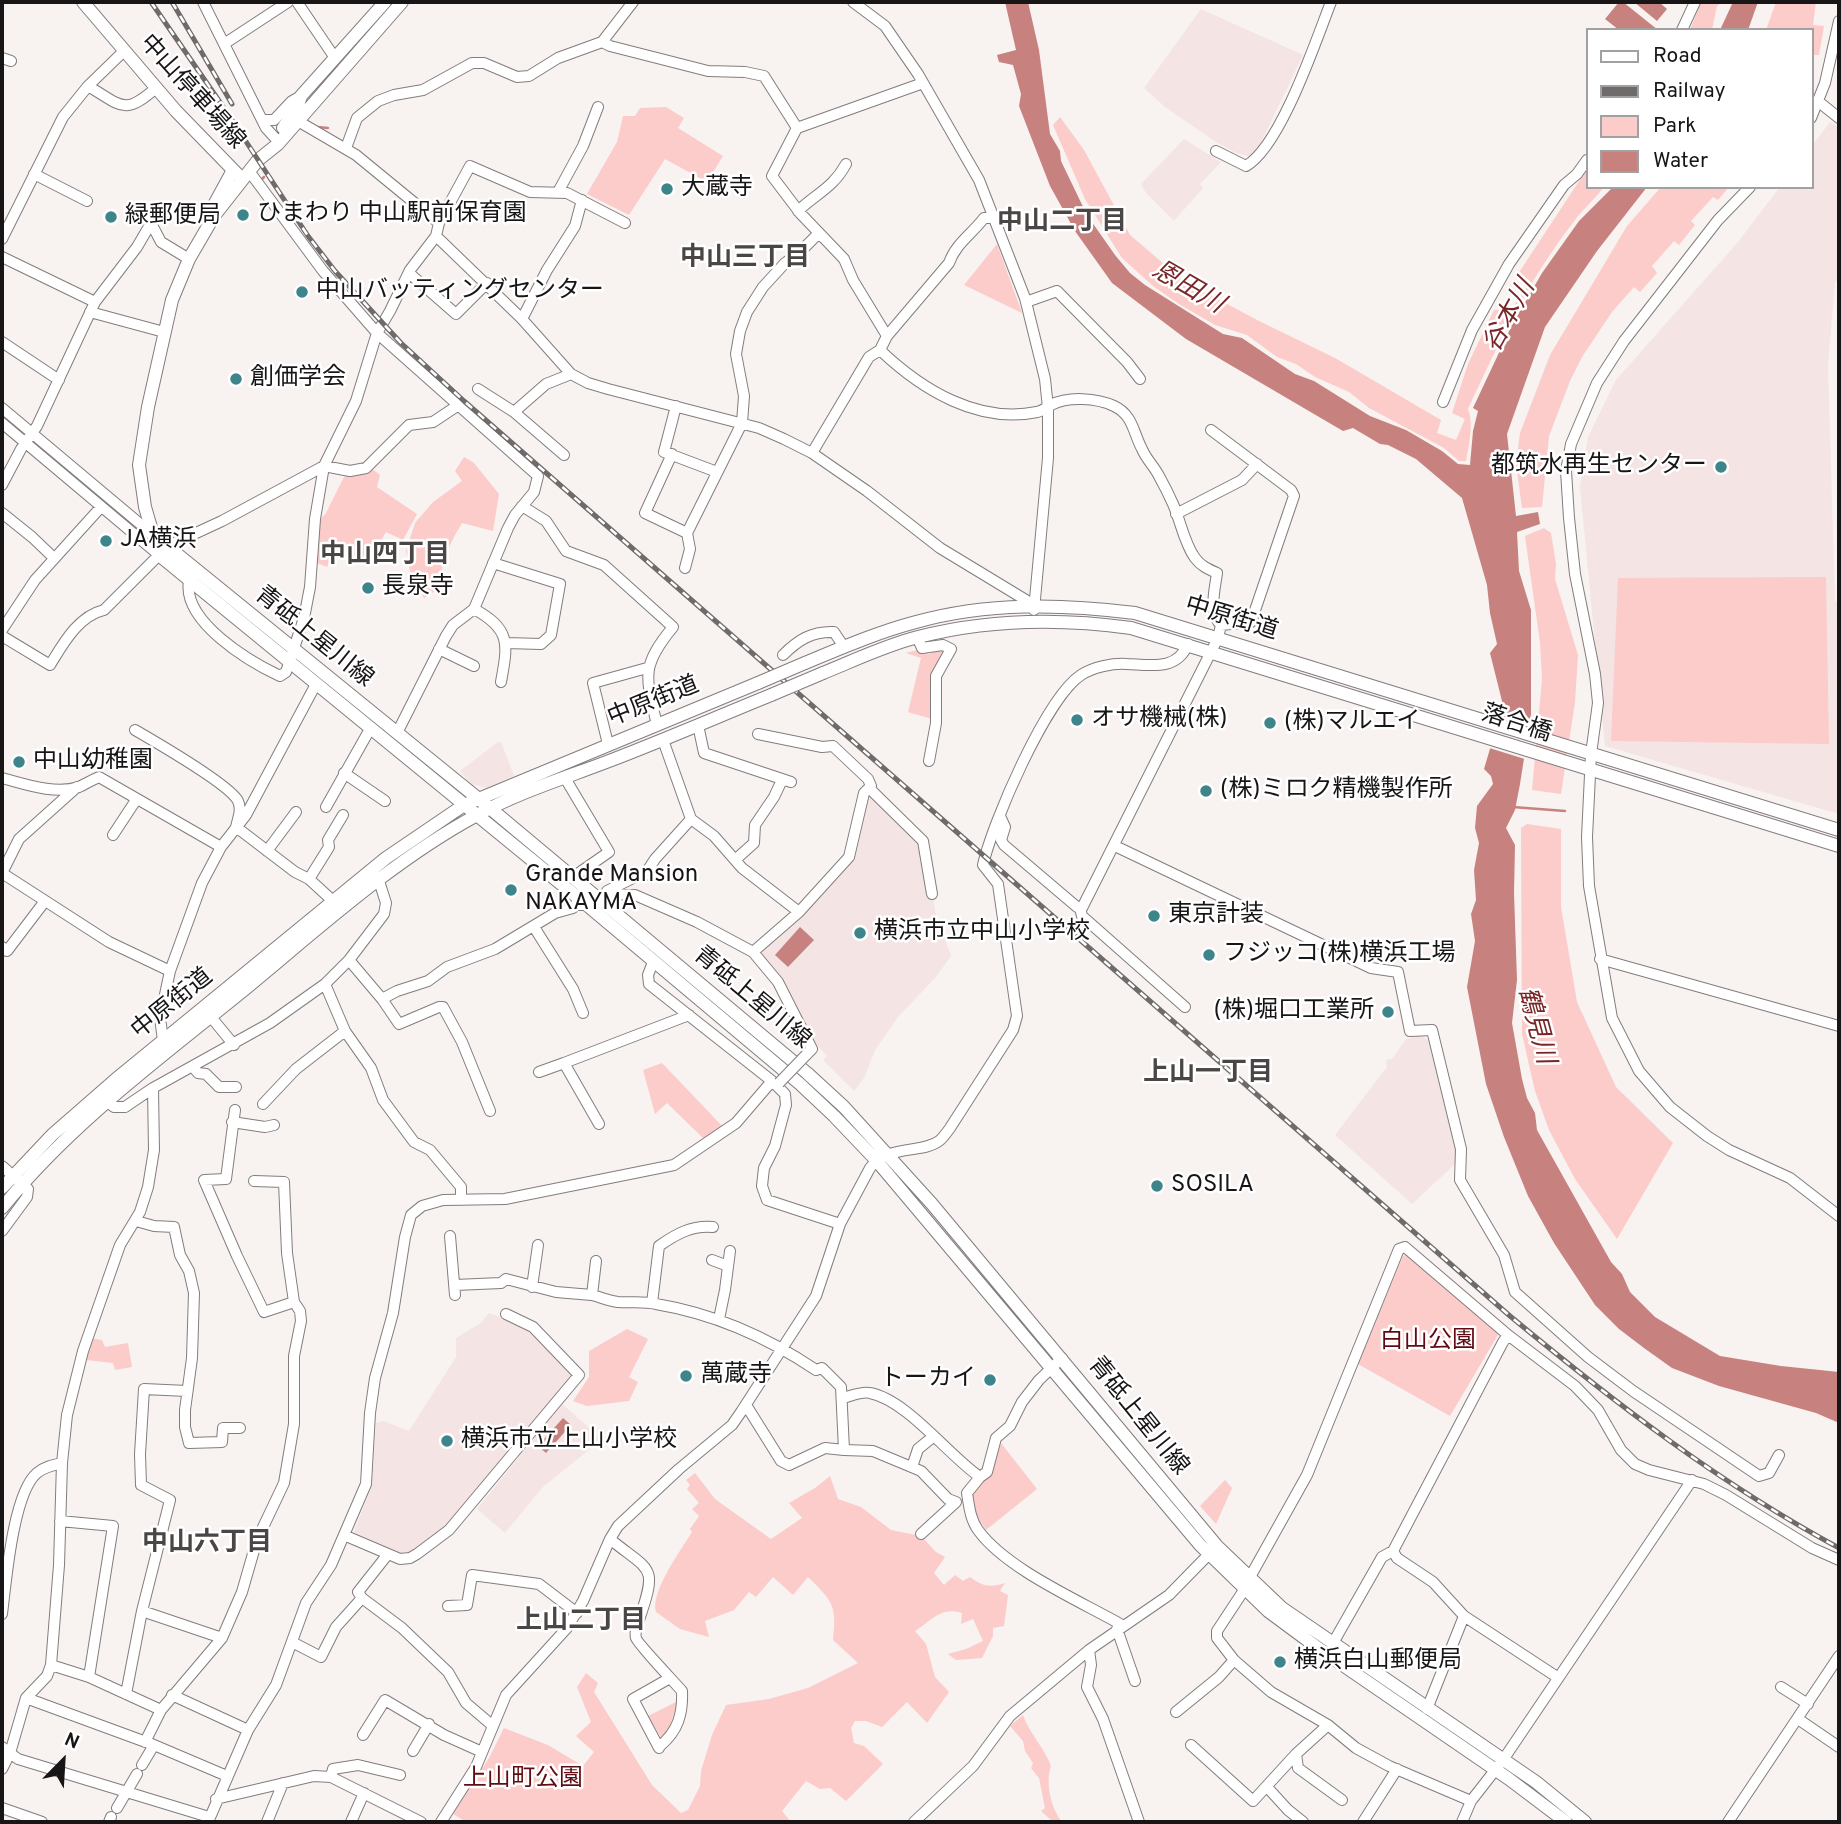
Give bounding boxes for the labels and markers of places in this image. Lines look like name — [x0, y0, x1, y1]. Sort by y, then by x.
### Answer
place label: 大蔵寺 — [681, 175, 753, 203]
marker: 大蔵寺 — [659, 181, 675, 197]
place label: ひまわり 中山駅前保育園 — [257, 201, 527, 229]
place label: 緑郵便局 — [125, 203, 221, 231]
marker: ひまわり 中山駅前保育園 — [235, 207, 251, 223]
marker: 緑郵便局 — [103, 209, 119, 225]
place label: 中山バッティングセンター — [316, 278, 604, 306]
marker: 中山バッティングセンター — [294, 284, 310, 300]
place label: 創価学会 — [250, 365, 346, 393]
marker: 創価学会 — [228, 371, 244, 387]
place label: 都筑水再生センター — [1491, 453, 1707, 481]
marker: 都筑水再生センター — [1713, 459, 1729, 475]
place label: JA横浜 — [120, 527, 196, 555]
marker: JA横浜 — [98, 533, 114, 549]
place label: 長泉寺 — [382, 574, 454, 602]
marker: 長泉寺 — [360, 580, 376, 596]
place label: オサ機械(株) — [1091, 706, 1227, 734]
place label: (株)マルエイ — [1284, 709, 1420, 737]
marker: オサ機械(株) — [1069, 712, 1085, 728]
marker: (株)マルエイ — [1262, 715, 1278, 731]
place label: 中山幼稚園 — [33, 748, 153, 776]
marker: 中山幼稚園 — [11, 754, 27, 770]
place label: (株)ミロク精機製作所 — [1220, 777, 1452, 805]
marker: (株)ミロク精機製作所 — [1198, 783, 1214, 799]
place label: Grande Mansion NAKAYMA — [525, 862, 698, 918]
marker: Grande Mansion NAKAYMA — [503, 882, 519, 898]
place label: 東京計装 — [1168, 902, 1264, 930]
marker: 東京計装 — [1146, 908, 1162, 924]
place label: 横浜市立中山小学校 — [874, 919, 1090, 947]
marker: 横浜市立中山小学校 — [852, 925, 868, 941]
place label: フジッコ(株)横浜工場 — [1223, 941, 1455, 969]
marker: フジッコ(株)横浜工場 — [1201, 947, 1217, 963]
place label: (株)堀口工業所 — [1214, 998, 1374, 1026]
marker: (株)堀口工業所 — [1380, 1004, 1396, 1020]
place label: SOSILA — [1171, 1172, 1254, 1200]
marker: SOSILA — [1149, 1178, 1165, 1194]
place label: 萬蔵寺 — [700, 1362, 772, 1390]
place label: トーカイ — [880, 1366, 976, 1394]
marker: 萬蔵寺 — [678, 1368, 694, 1384]
marker: トーカイ — [982, 1372, 998, 1388]
place label: 横浜市立上山小学校 — [461, 1427, 677, 1455]
marker: 横浜市立上山小学校 — [439, 1433, 455, 1449]
place label: 横浜白山郵便局 — [1294, 1648, 1462, 1676]
marker: 横浜白山郵便局 — [1272, 1654, 1288, 1670]

